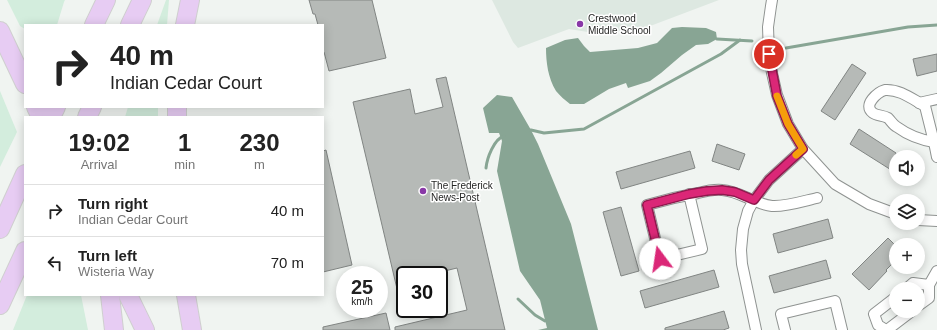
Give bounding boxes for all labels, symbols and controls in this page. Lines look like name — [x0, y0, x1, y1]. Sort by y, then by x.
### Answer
place label: Crestwood Middle School — [588, 13, 651, 36]
marker: Crestwood Middle School — [575, 19, 585, 29]
pin — [752, 37, 786, 71]
icon: right — [44, 40, 96, 92]
text: 40 m — [110, 40, 174, 71]
icon: arrive — [758, 43, 780, 65]
text: Indian Cedar Court — [110, 73, 262, 93]
text: 19:02 — [68, 129, 130, 156]
text: 1 — [178, 129, 191, 156]
text: 230 — [240, 129, 280, 156]
map controls — [889, 150, 925, 318]
button: sound — [889, 150, 925, 186]
text: Arrival — [81, 157, 118, 172]
text: min — [174, 157, 195, 172]
text: m — [254, 157, 265, 172]
place label: The Frederick News-Post — [431, 180, 494, 203]
marker: The Frederick News-Post — [418, 186, 428, 196]
button: layers — [889, 194, 925, 230]
text: Turn right — [78, 195, 148, 212]
icon: right — [44, 200, 66, 222]
text: 40 m — [271, 202, 304, 219]
text: Indian Cedar Court — [78, 212, 188, 227]
position arrow — [639, 238, 681, 280]
button: + — [889, 238, 925, 274]
text: Turn left — [78, 247, 137, 264]
icon: left — [44, 252, 66, 274]
text: 70 m — [271, 254, 304, 271]
text: Wisteria Way — [78, 264, 154, 279]
speed limit sign: 30 — [396, 266, 448, 318]
text: 25 — [351, 276, 373, 298]
button: − — [889, 282, 925, 318]
text: km/h — [351, 296, 373, 307]

